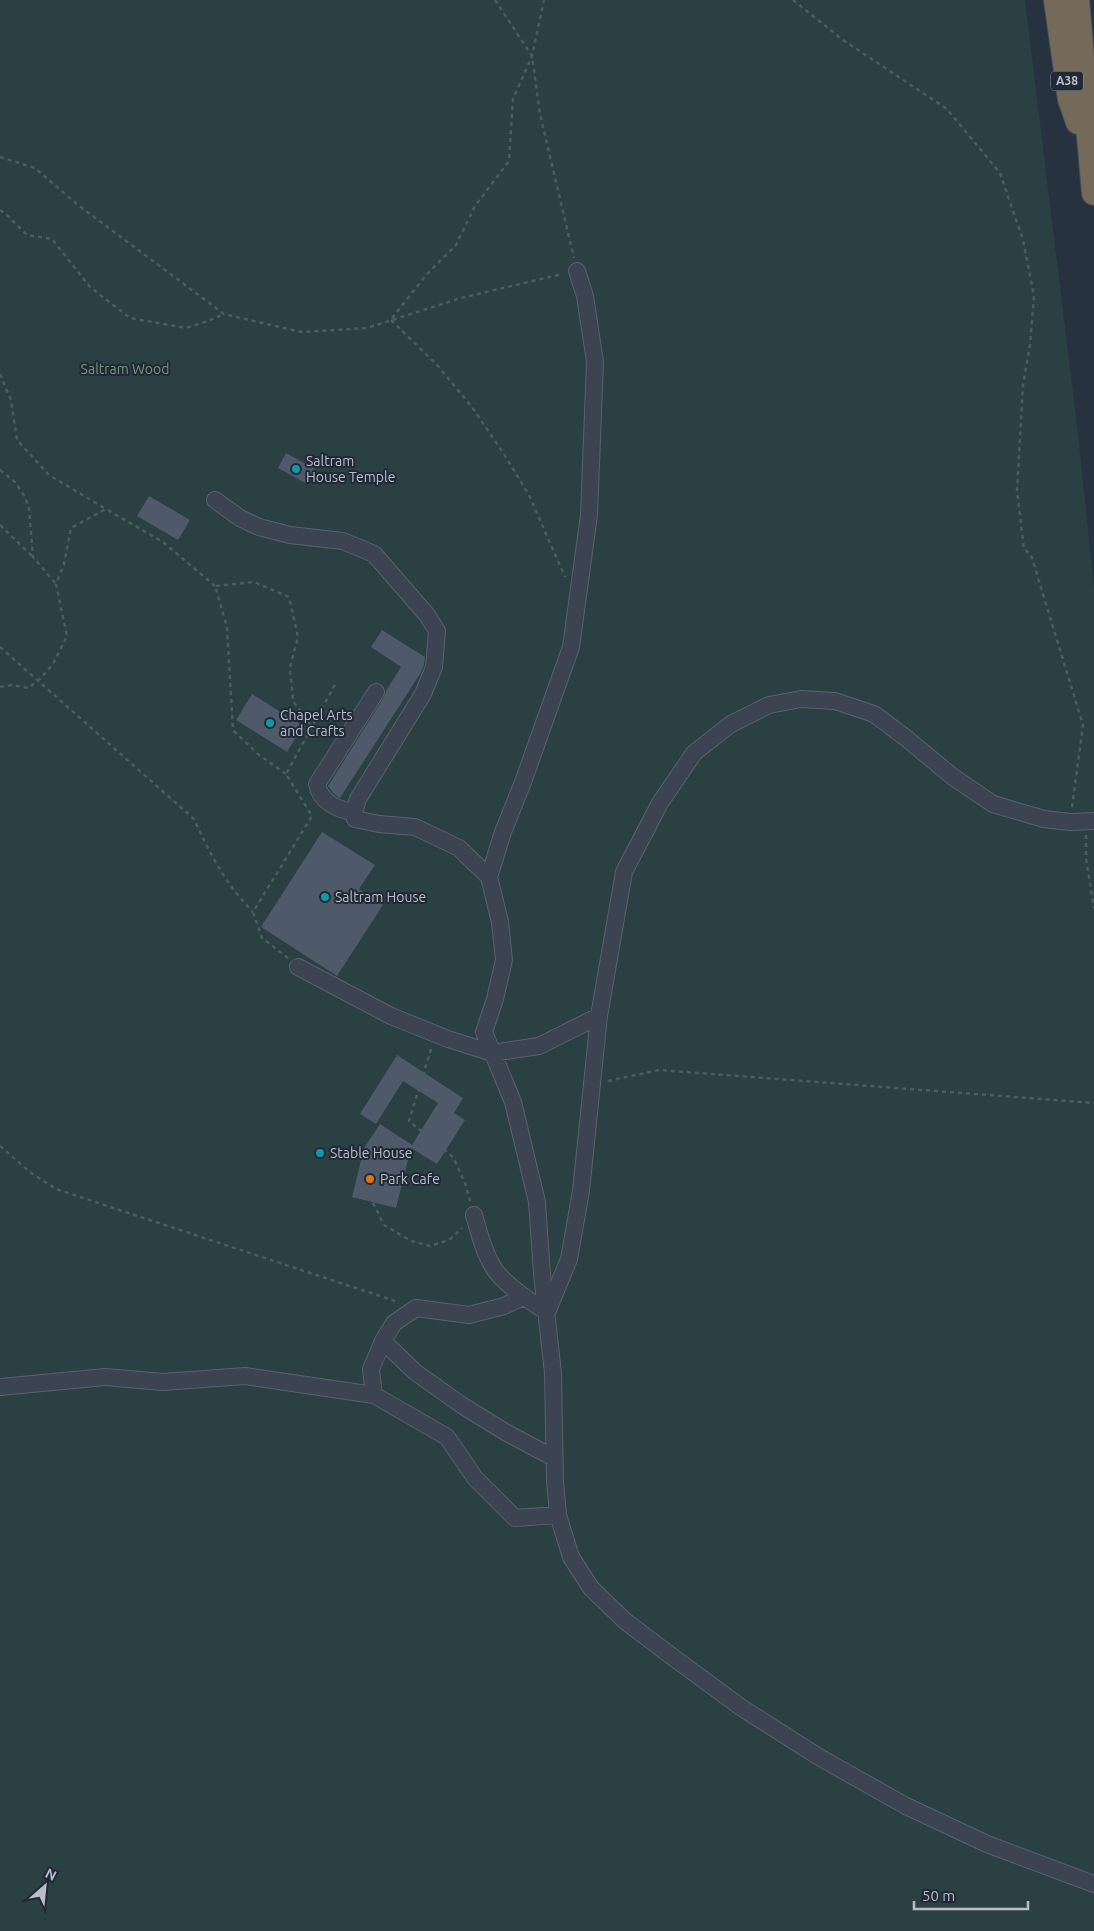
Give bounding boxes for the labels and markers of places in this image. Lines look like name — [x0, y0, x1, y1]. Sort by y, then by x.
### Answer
place label: Saltram House Temple — [306, 453, 395, 485]
marker: Saltram House Temple — [290, 463, 302, 475]
place label: Chapel Arts and Crafts — [280, 707, 353, 739]
marker: Chapel Arts and Crafts — [264, 717, 276, 729]
place label: Saltram House — [335, 889, 426, 905]
marker: Saltram House — [319, 891, 331, 903]
place label: Stable House — [330, 1145, 413, 1161]
marker: Stable House — [314, 1147, 326, 1159]
place label: Park Cafe — [380, 1171, 440, 1187]
marker: Park Cafe — [364, 1173, 376, 1185]

